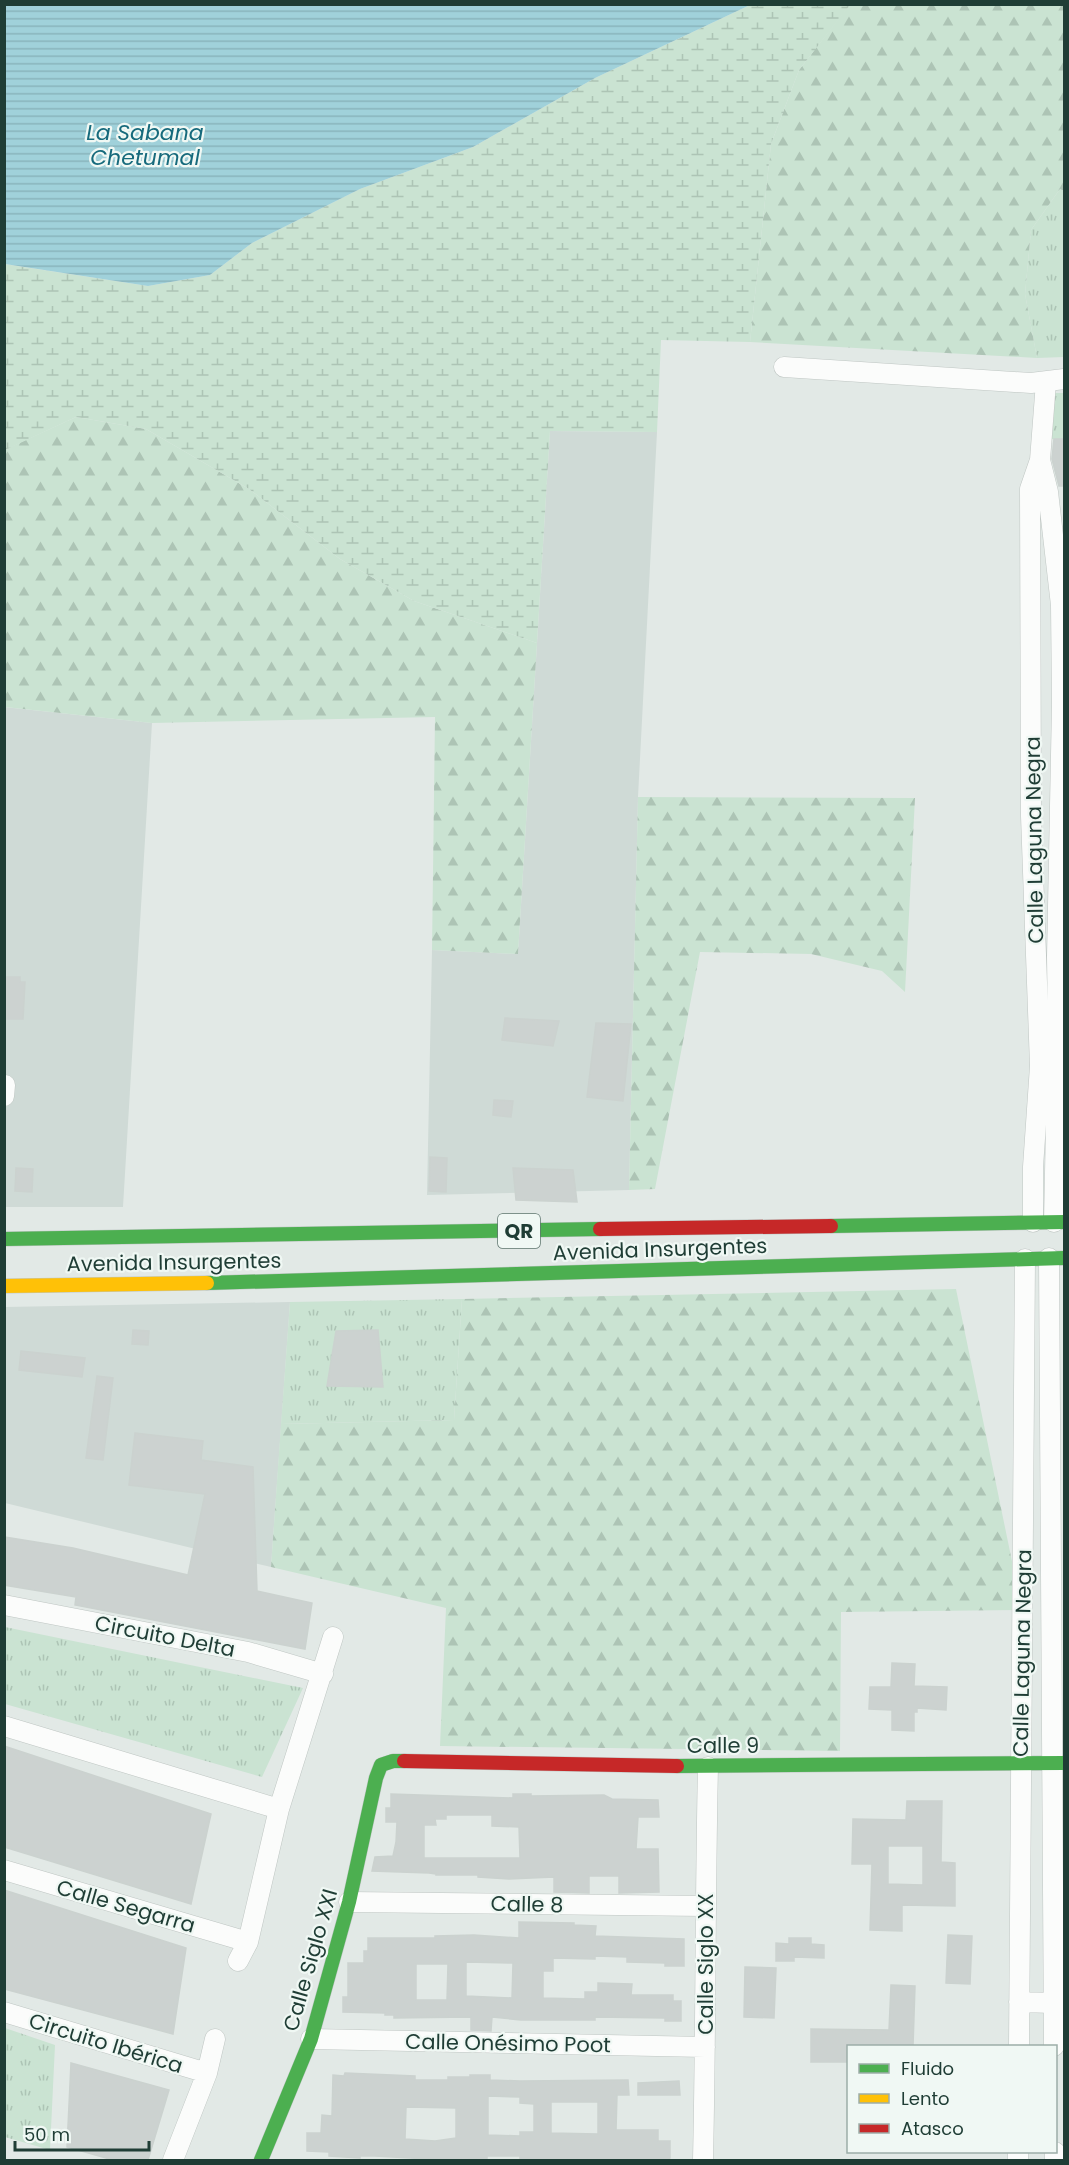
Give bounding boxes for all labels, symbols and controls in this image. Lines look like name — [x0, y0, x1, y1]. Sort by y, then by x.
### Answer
water label: La Sabana Chetumal — [86, 117, 204, 173]
street label: Calle Laguna Negra — [1018, 736, 1050, 944]
road number: QR — [498, 1214, 540, 1248]
street label: Avenida Insurgentes — [552, 1231, 768, 1267]
street label: Avenida Insurgentes — [66, 1246, 282, 1278]
street label: Calle Laguna Negra — [1006, 1549, 1038, 1757]
street label: Circuito Delta — [92, 1608, 238, 1664]
street label: Calle 9 — [687, 1731, 759, 1760]
street label: Calle Segarra — [53, 1872, 199, 1940]
street label: Calle Siglo XXI — [276, 1886, 344, 2034]
street label: Calle 8 — [490, 1889, 564, 1919]
street label: Calle Siglo XX — [691, 1893, 720, 2035]
street label: Circuito Ibérica — [25, 2006, 187, 2080]
street label: Calle Onésimo Poot — [405, 2027, 611, 2059]
legend — [847, 2045, 1057, 2153]
text: Fluido — [901, 2056, 954, 2081]
text: Lento — [901, 2086, 950, 2111]
scale bar — [15, 2114, 148, 2152]
text: Atasco — [901, 2116, 964, 2141]
text: 50 m — [24, 2122, 70, 2147]

